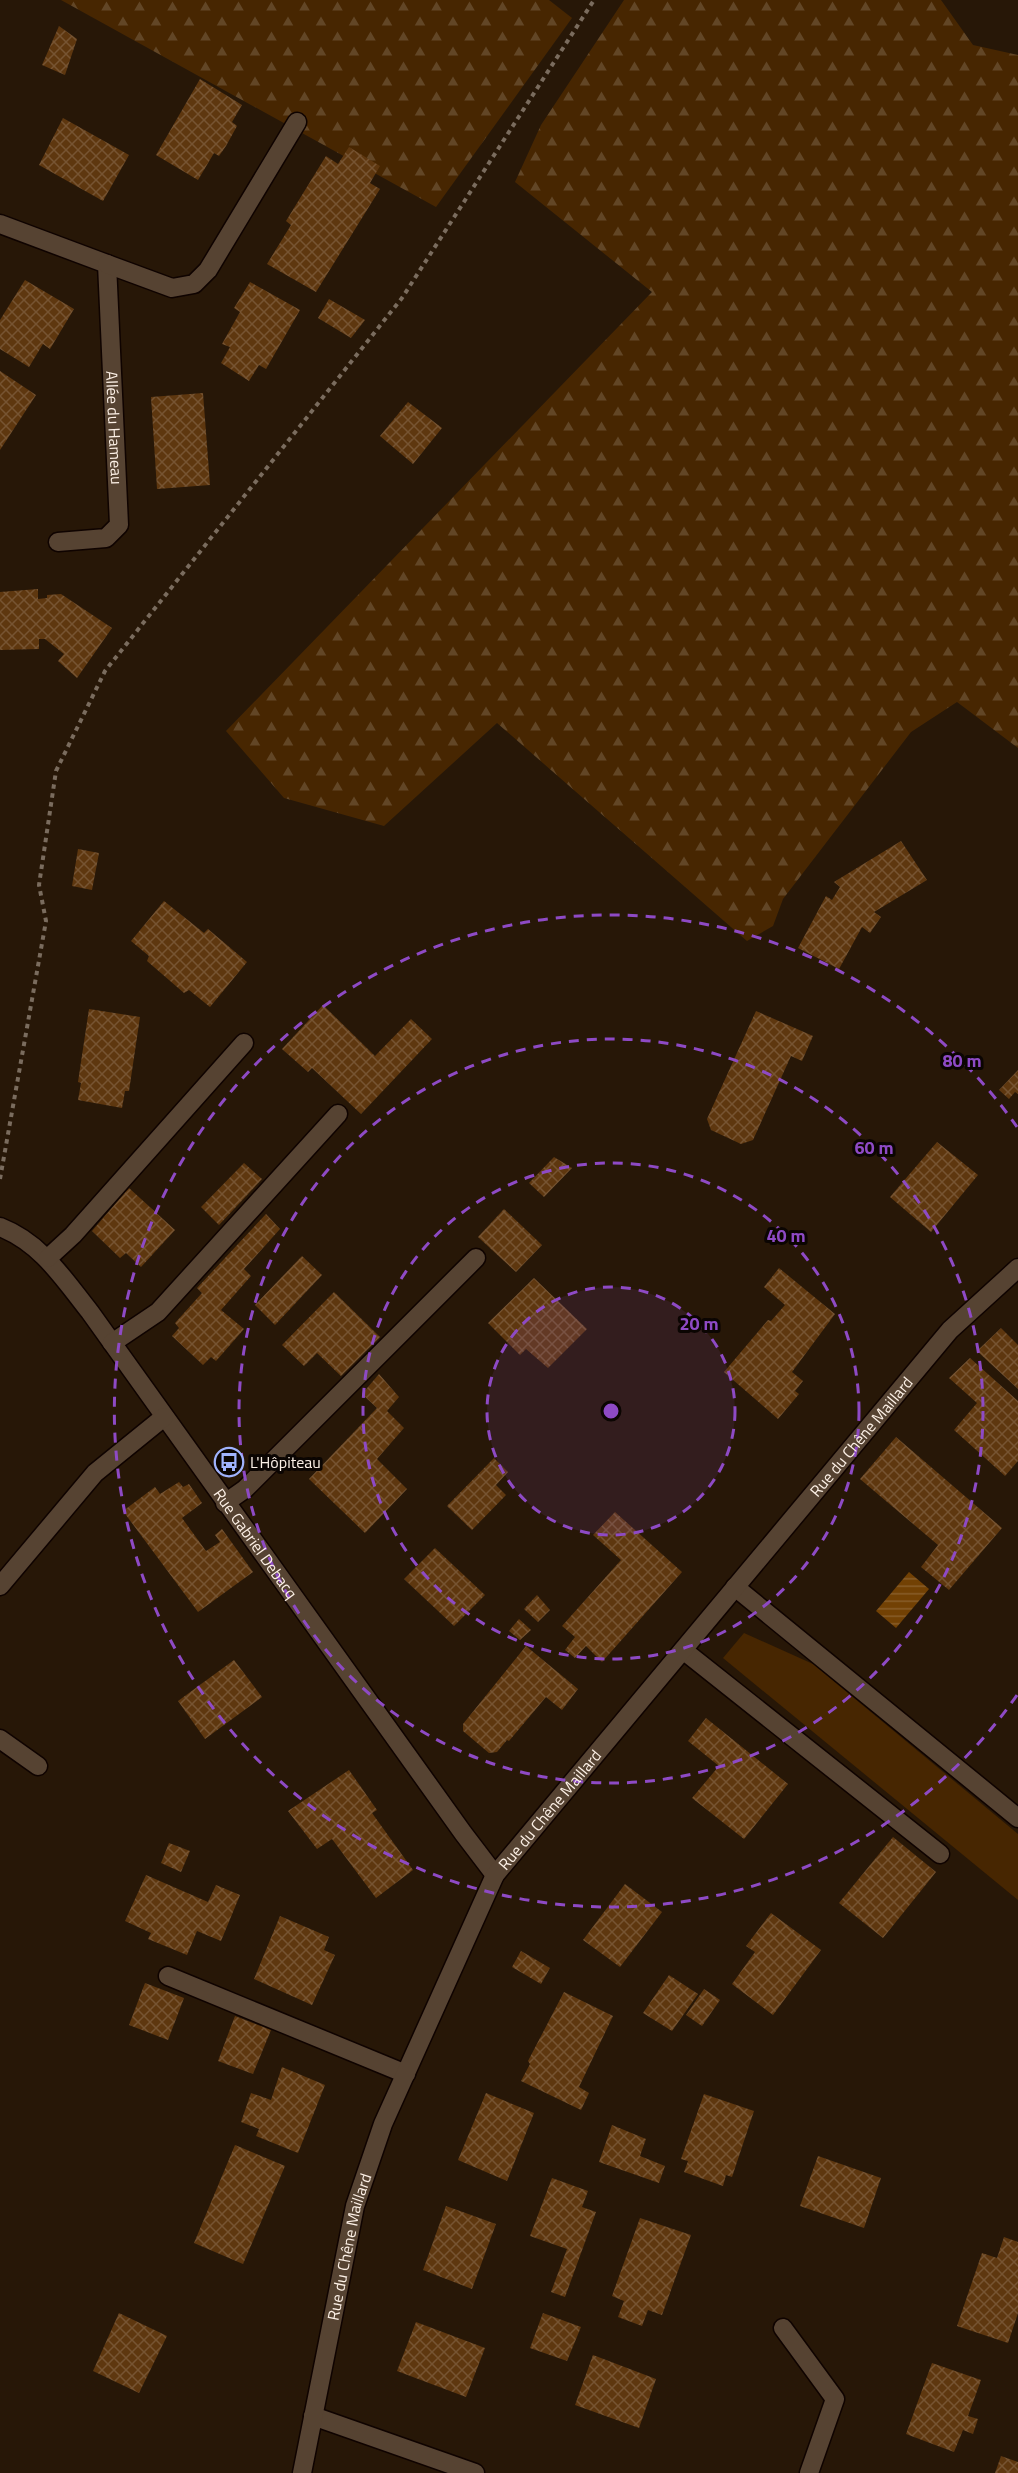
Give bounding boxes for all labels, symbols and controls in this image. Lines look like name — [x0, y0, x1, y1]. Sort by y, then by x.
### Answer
street label: Allée du Hameau — [100, 370, 129, 485]
text: 80 m — [942, 1047, 982, 1074]
text: 60 m — [854, 1134, 894, 1161]
text: 40 m — [766, 1222, 806, 1249]
text: 20 m — [679, 1310, 719, 1337]
street label: Rue du Chêne Maillard — [804, 1371, 918, 1502]
centre of rings — [601, 1401, 621, 1421]
bus stop icon: L'Hôpiteau — [213, 1446, 245, 1478]
place label: L'Hôpiteau — [250, 1450, 321, 1474]
street label: Rue Gabriel Debacq — [208, 1483, 303, 1604]
street label: Rue du Chêne Maillard — [492, 1744, 607, 1875]
street label: Rue du Chêne Maillard — [321, 2170, 377, 2322]

